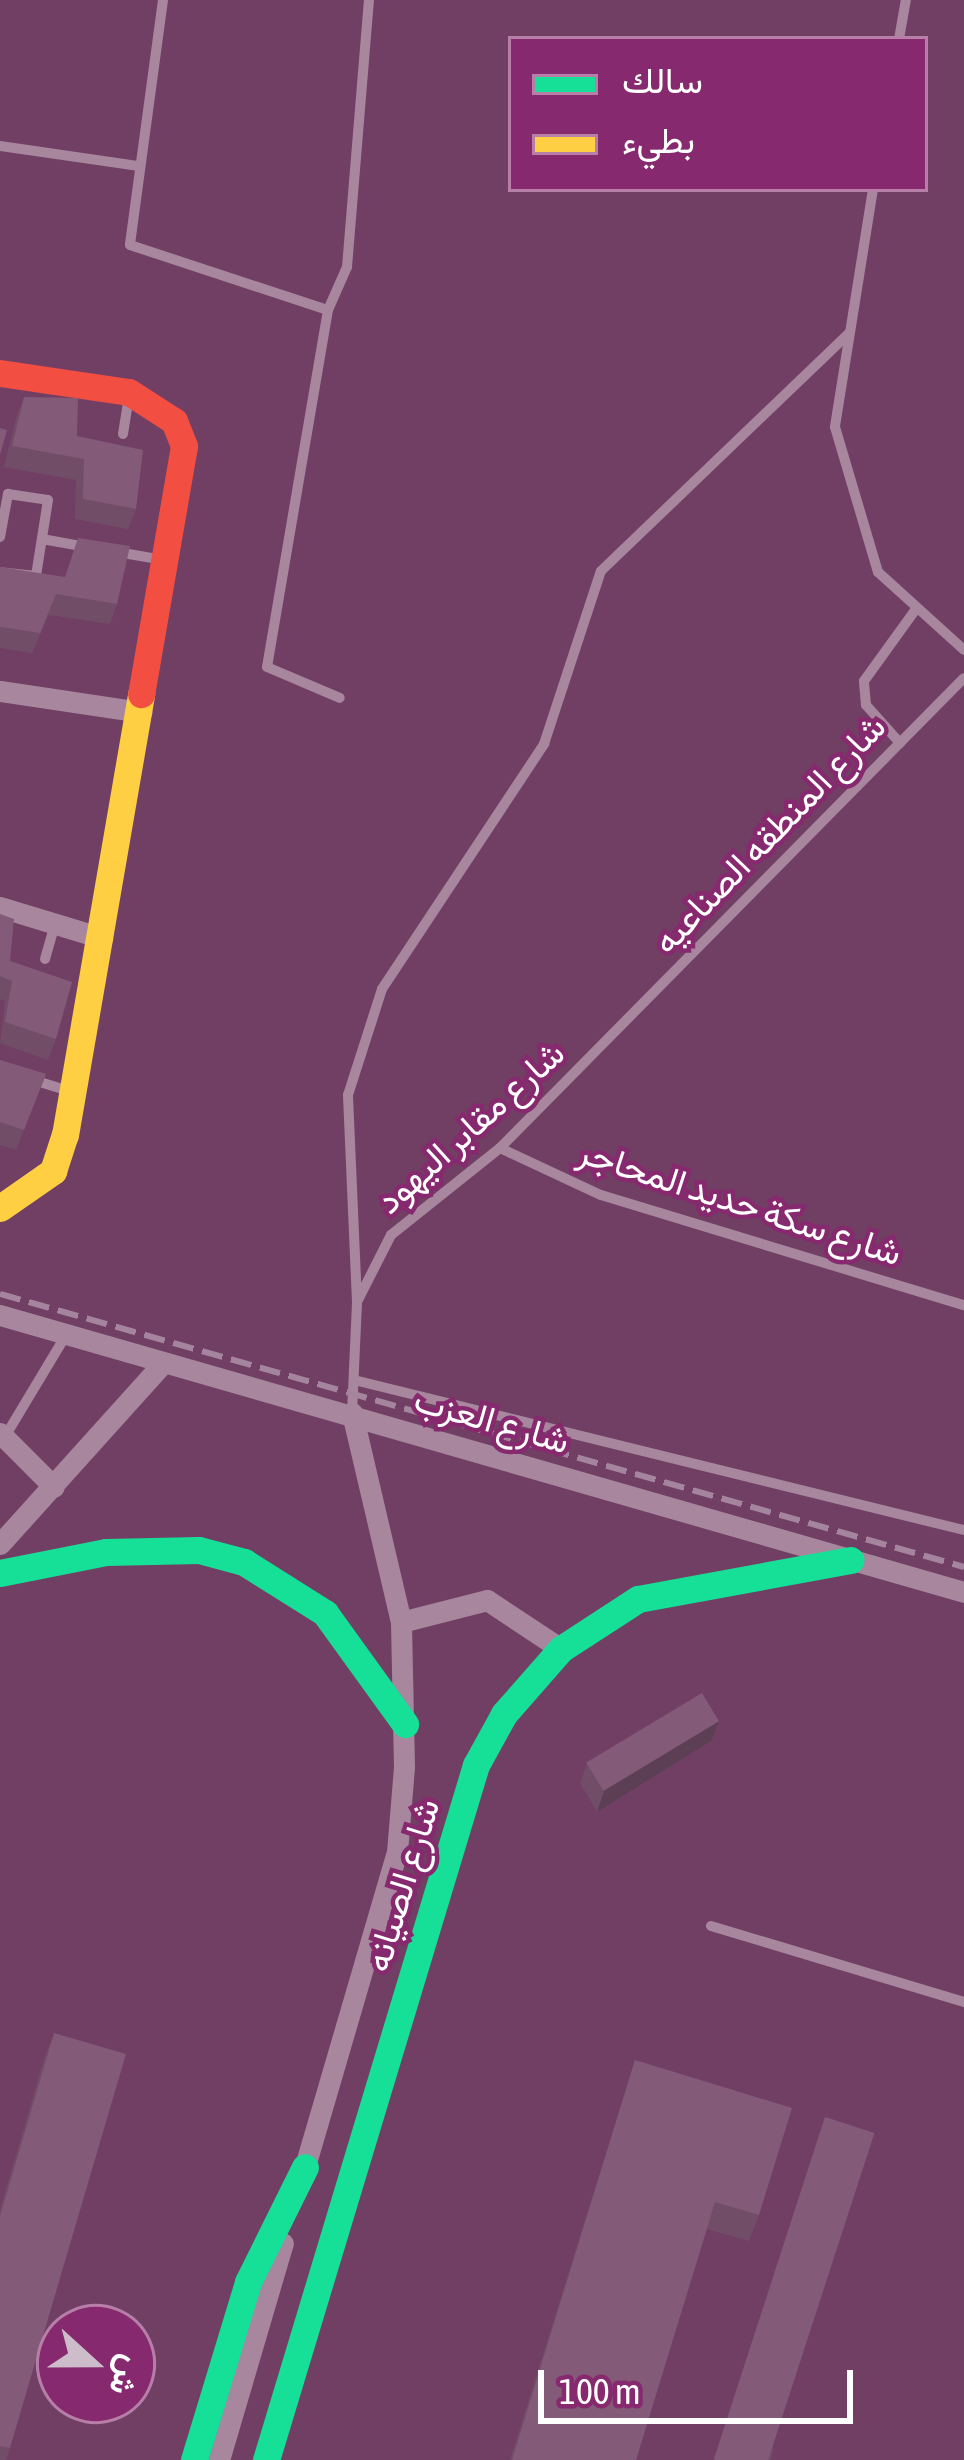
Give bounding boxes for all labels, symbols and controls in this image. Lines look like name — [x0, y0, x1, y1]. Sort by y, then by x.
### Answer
legend — [508, 36, 928, 192]
text: سالك — [622, 59, 703, 101]
text: بطيء — [622, 119, 695, 161]
street label: شارع المنطقه الصناعيه — [644, 705, 894, 963]
street label: شارع مقابر اليهود — [367, 1031, 573, 1223]
street label: شارع سكة حديد المحاجر — [573, 1129, 907, 1275]
street label: شارع العزب — [410, 1377, 574, 1463]
street label: شارع الصيانه — [355, 1793, 449, 1977]
north arrow — [36, 2304, 156, 2424]
scale bar — [544, 2346, 859, 2420]
text: ش — [102, 2351, 152, 2401]
text: 100 m — [559, 2370, 641, 2412]

